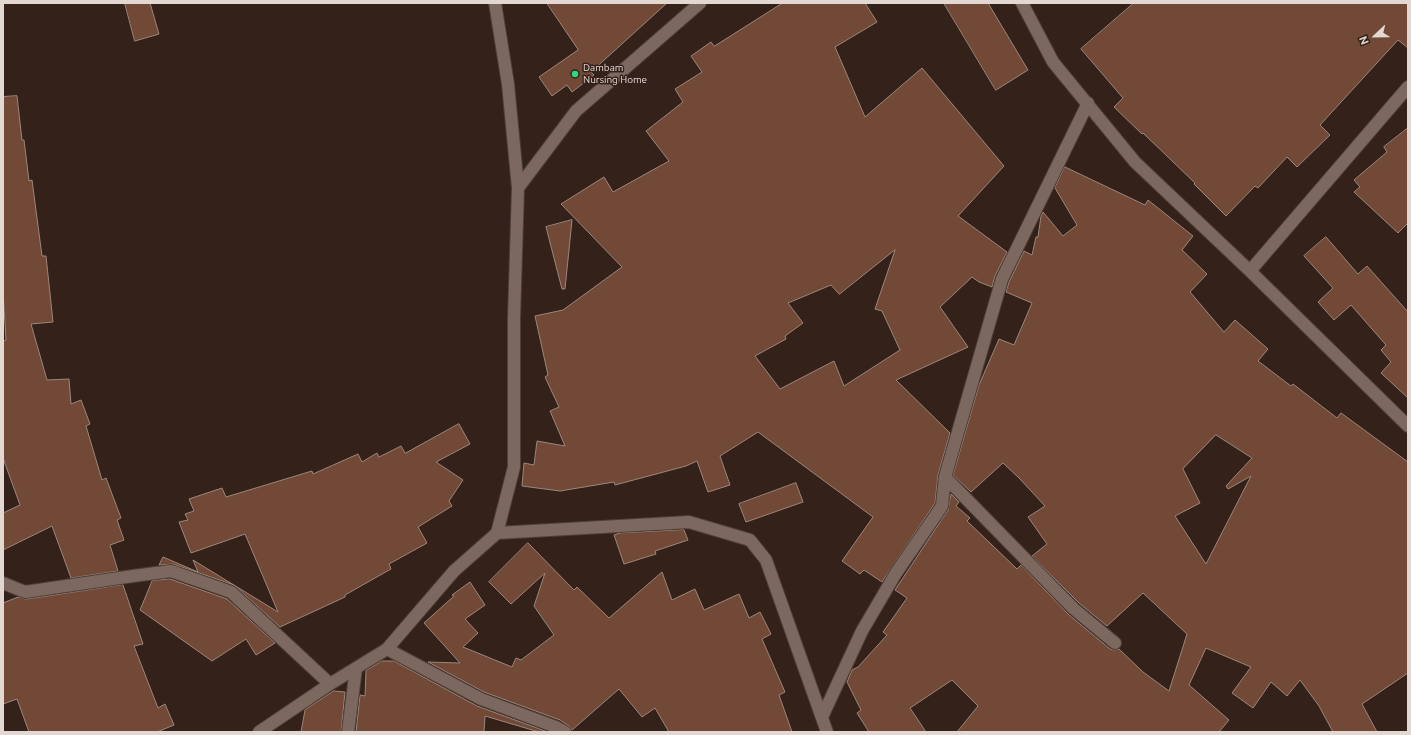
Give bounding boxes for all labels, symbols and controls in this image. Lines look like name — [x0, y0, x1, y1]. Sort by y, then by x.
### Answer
north arrow — [1355, 16, 1395, 56]
text: N — [1357, 34, 1371, 47]
place label: Dambam Nursing Home — [583, 62, 647, 86]
marker: Dambam Nursing Home — [570, 69, 580, 79]

